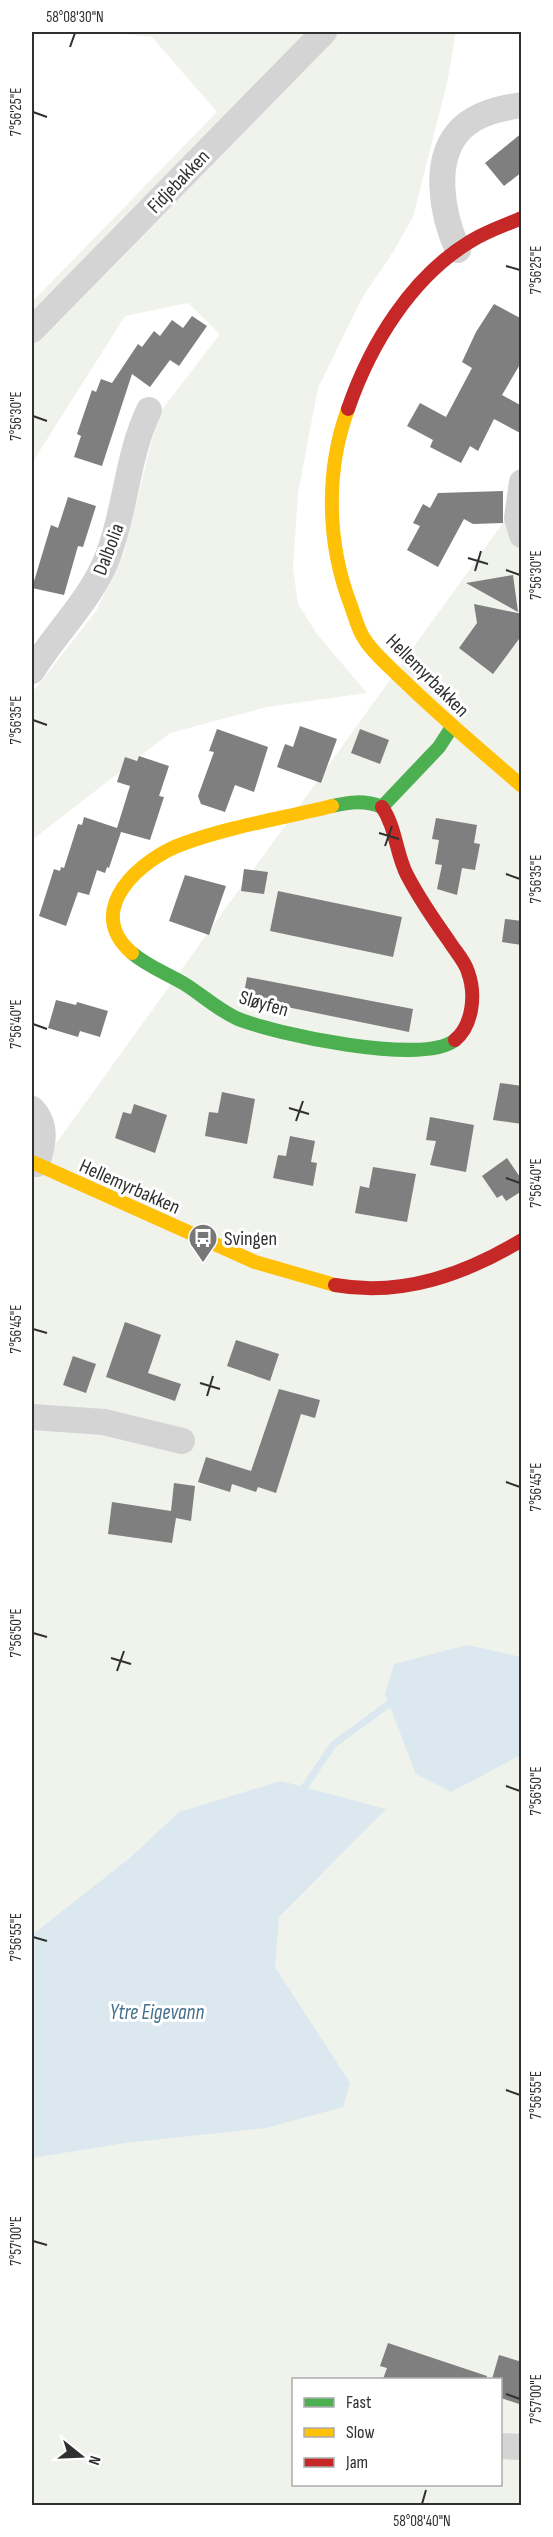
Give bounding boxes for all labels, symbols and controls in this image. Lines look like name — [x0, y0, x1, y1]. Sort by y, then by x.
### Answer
text: 58°08'30"N — [46, 8, 104, 27]
text: 7°56'25"E — [7, 88, 26, 136]
street label: Fidjebakken — [143, 145, 215, 218]
text: 7°56'25"E — [527, 246, 546, 294]
text: 7°56'30"E — [7, 391, 26, 441]
street label: Dalbolia — [88, 520, 130, 579]
text: 7°56'30"E — [527, 550, 546, 600]
street label: Hellemyrbakken — [381, 629, 474, 722]
text: 7°56'35"E — [7, 696, 26, 744]
text: 7°56'35"E — [527, 855, 546, 903]
street label: Sløyfen — [236, 986, 291, 1022]
text: 7°56'40"E — [7, 999, 26, 1049]
street label: Hellemyrbakken — [76, 1154, 184, 1220]
text: 7°56'40"E — [527, 1158, 546, 1208]
bus stop icon: Svingen — [187, 1222, 219, 1264]
place label: Svingen — [224, 1227, 277, 1251]
text: 7°56'45"E — [7, 1305, 26, 1353]
text: 7°56'45"E — [527, 1463, 546, 1511]
text: 7°56'50"E — [7, 1608, 26, 1658]
text: 7°56'50"E — [527, 1766, 546, 1816]
text: 7°56'55"E — [7, 1913, 26, 1961]
water label: Ytre Eigevann — [110, 2000, 204, 2025]
text: 7°56'55"E — [527, 2071, 546, 2119]
text: 7°57'00"E — [7, 2216, 26, 2266]
text: 7°57'00"E — [527, 2374, 546, 2424]
legend — [292, 2378, 502, 2486]
text: Fast — [346, 2392, 372, 2413]
text: Slow — [346, 2422, 375, 2443]
north arrow — [51, 2426, 111, 2486]
text: Jam — [345, 2452, 368, 2473]
text: N — [83, 2453, 104, 2467]
text: 58°08'40"N — [393, 2512, 451, 2531]

